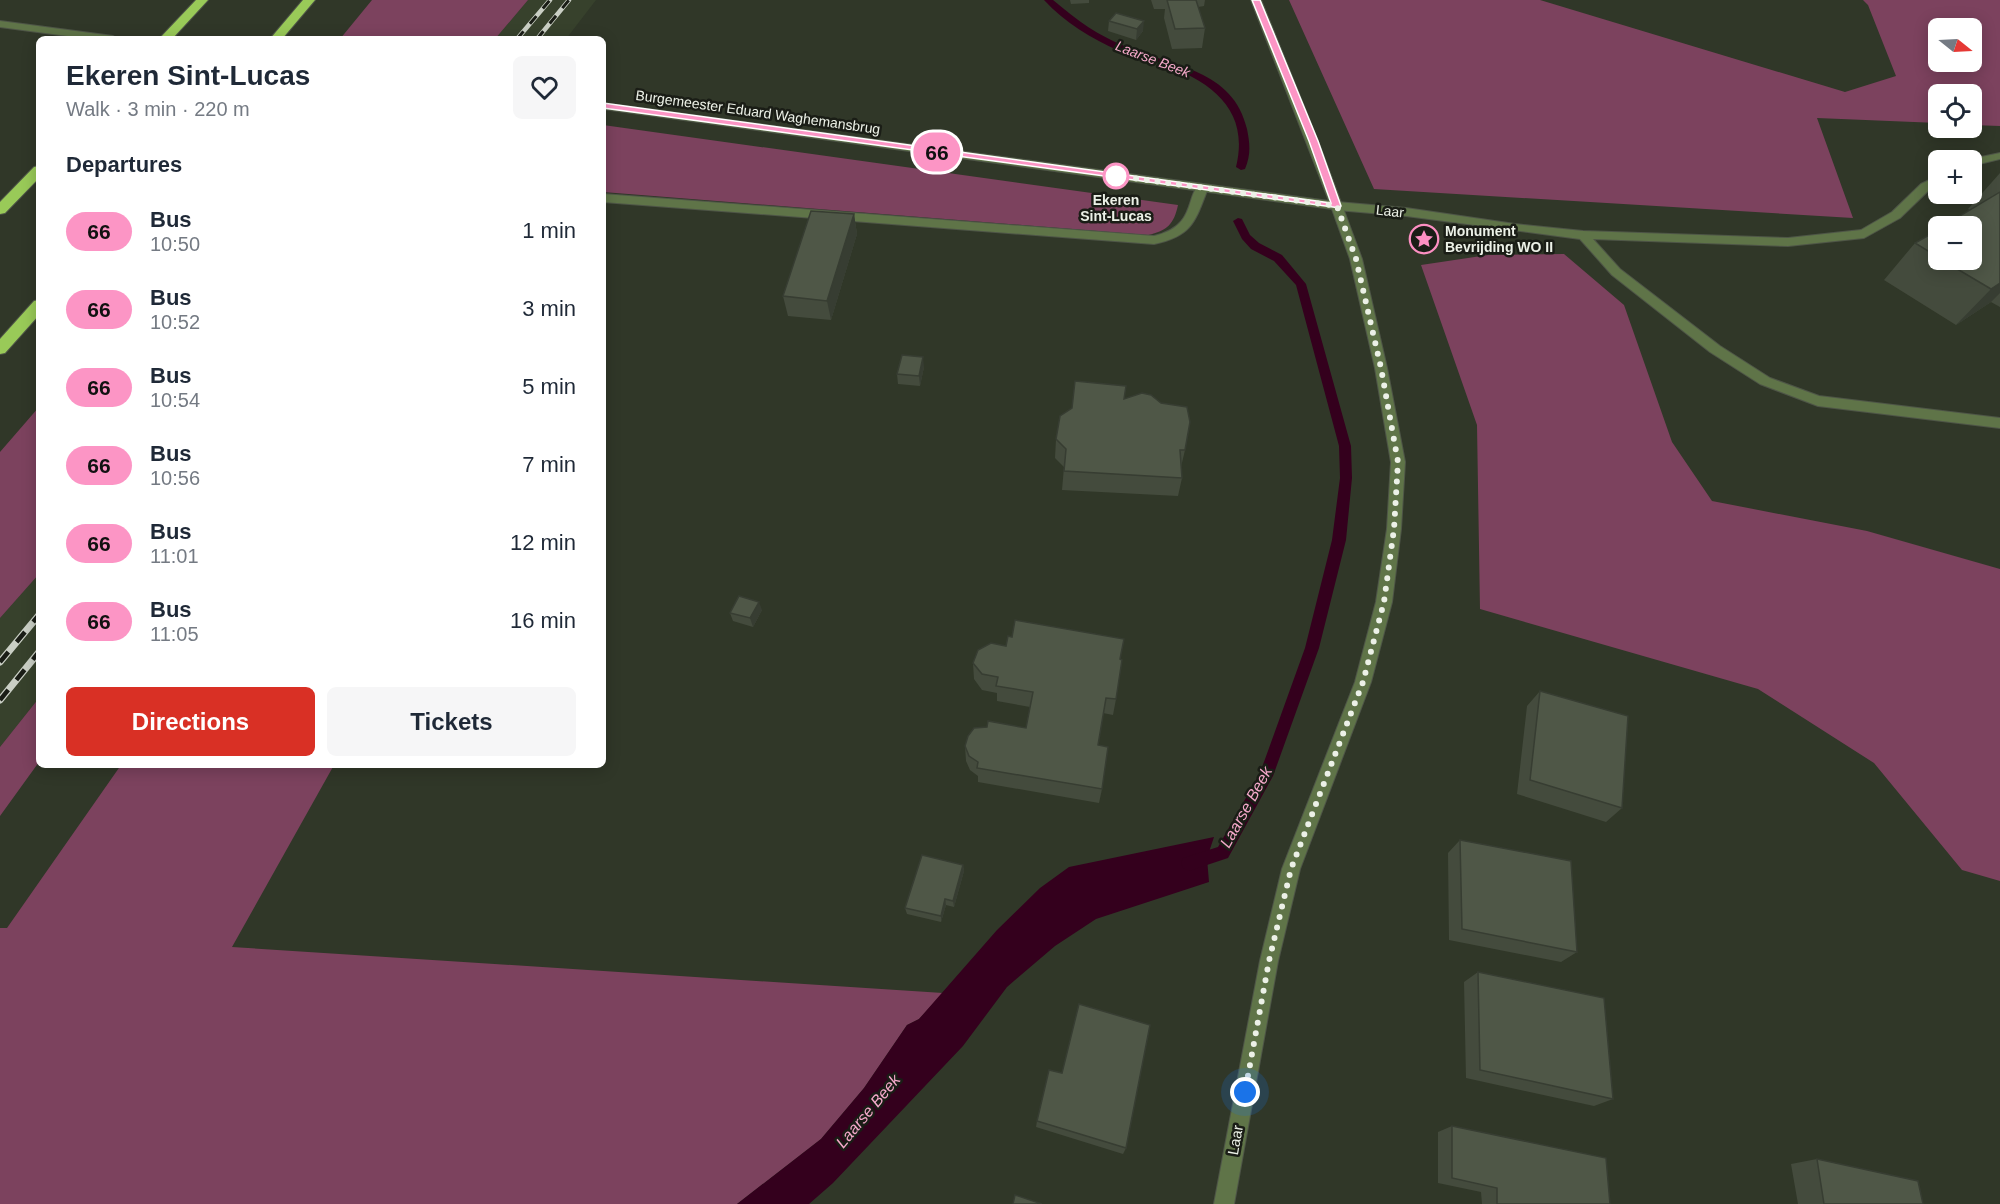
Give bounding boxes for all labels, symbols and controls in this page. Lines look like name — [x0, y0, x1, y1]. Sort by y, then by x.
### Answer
north arrow — [1928, 18, 1982, 72]
map controls — [1928, 18, 1982, 270]
water label: Laarse Beek — [1113, 37, 1193, 81]
button: heart — [513, 56, 576, 119]
text: Ekeren Sint-Lucas — [66, 60, 310, 91]
button: locate — [1928, 84, 1982, 138]
street label: Burgemeester Eduard Waghemansbrug — [635, 87, 881, 137]
text: Walk · 3 min · 220 m — [66, 98, 250, 120]
line badge: 66 — [910, 132, 964, 172]
text: 66 — [925, 141, 949, 164]
button: + — [1928, 150, 1982, 204]
text: Departures — [66, 152, 182, 177]
marker: Ekeren Sint-Lucas — [1103, 163, 1129, 189]
place label: Ekeren Sint-Lucas — [1080, 192, 1152, 224]
street label: Laar — [1375, 202, 1405, 220]
text: Bus — [150, 207, 192, 232]
button: − — [1928, 216, 1982, 270]
text: 1 min — [522, 218, 576, 243]
text: 66 — [87, 220, 111, 243]
place icon: Monument Bevrijding WO II — [1408, 223, 1440, 255]
place label: Monument Bevrijding WO II — [1445, 223, 1553, 255]
text: 10:50 — [150, 233, 200, 255]
text: Bus — [150, 285, 192, 310]
text: 3 min — [522, 296, 576, 321]
text: 66 — [87, 298, 111, 321]
text: 10:52 — [150, 311, 200, 333]
text: Bus — [150, 363, 192, 388]
text: 5 min — [522, 374, 576, 399]
text: 66 — [87, 376, 111, 399]
text: 10:54 — [150, 389, 200, 411]
text: Bus — [150, 441, 192, 466]
text: 7 min — [522, 452, 576, 477]
text: 66 — [87, 454, 111, 477]
text: 10:56 — [150, 467, 200, 489]
text: Bus — [150, 519, 192, 544]
text: 12 min — [510, 530, 576, 555]
text: 66 — [87, 532, 111, 555]
text: 11:01 — [150, 545, 199, 567]
text: Bus — [150, 597, 192, 622]
text: 16 min — [510, 608, 576, 633]
text: 66 — [87, 610, 111, 633]
text: 11:05 — [150, 623, 199, 645]
button: Directions — [66, 687, 315, 756]
button: Tickets — [327, 687, 576, 756]
water label: Laarse Beek — [1217, 763, 1276, 850]
water label: Laarse Beek — [833, 1070, 904, 1151]
your location — [1230, 1077, 1260, 1107]
street label: Laar — [1224, 1124, 1246, 1156]

